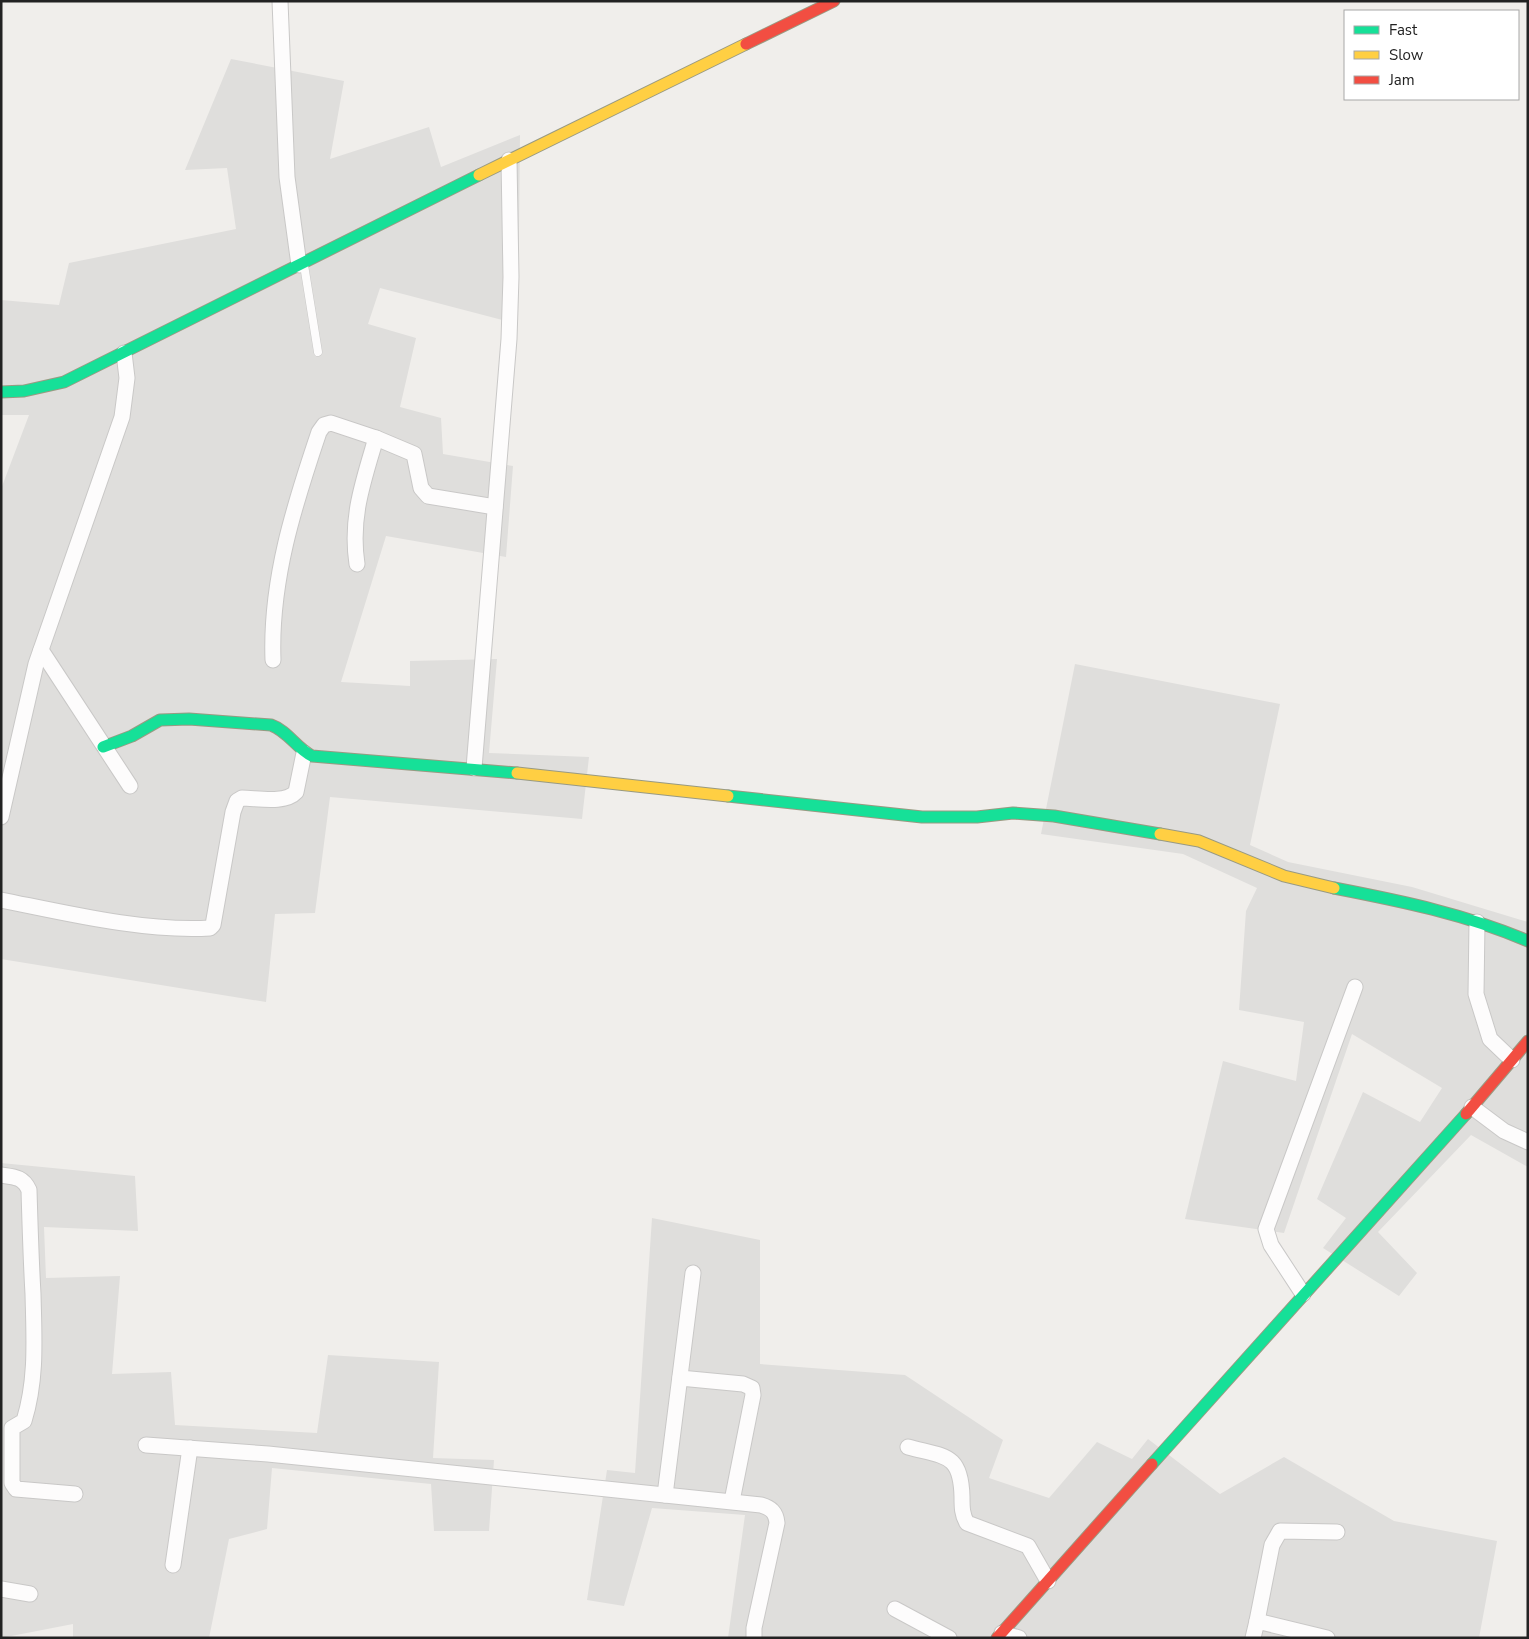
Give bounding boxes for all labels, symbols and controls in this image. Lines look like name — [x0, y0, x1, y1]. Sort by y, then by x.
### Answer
legend — [1344, 10, 1519, 100]
text: Fast — [1389, 20, 1418, 40]
text: Slow — [1389, 45, 1424, 65]
text: Jam — [1388, 70, 1415, 90]

